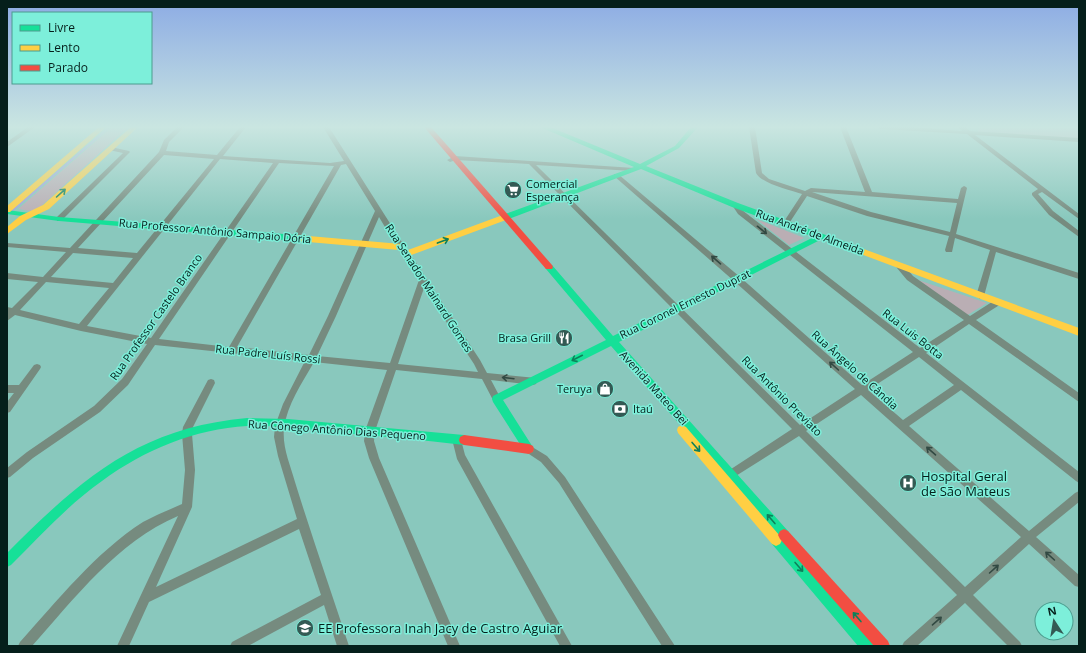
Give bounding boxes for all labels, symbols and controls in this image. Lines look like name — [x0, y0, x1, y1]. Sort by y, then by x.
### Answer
legend — [12, 12, 152, 84]
text: Livre — [48, 19, 75, 36]
text: Lento — [48, 39, 80, 56]
text: Parado — [48, 59, 88, 76]
place label: Comercial Esperança — [526, 176, 579, 204]
supermarket icon: Comercial Esperança — [503, 180, 523, 200]
one-way arrow — [56, 189, 66, 198]
street label: Rua André de Almeida — [754, 205, 866, 258]
street label: Rua Professor Antônio Sampaio Dória — [118, 215, 312, 246]
street label: Rua Senador Mainard Gomes — [382, 221, 477, 355]
one-way arrow — [756, 225, 767, 234]
one-way arrow — [436, 236, 448, 244]
street label: Rua Professor Castelo Branco — [106, 250, 205, 383]
one-way arrow — [710, 256, 721, 265]
street label: Rua Coronel Ernesto Duprat — [617, 265, 753, 342]
street label: Rua Luis Botta — [880, 305, 947, 362]
street label: Rua Ângelo de Cândia — [809, 327, 902, 413]
restaurant icon: Brasa Grill — [554, 328, 574, 348]
place label: Brasa Grill — [498, 330, 551, 345]
street label: Rua Padre Luís Rossi — [215, 341, 321, 366]
street label: Avenida Mateo Bei — [617, 347, 692, 428]
street label: Rua Antônio Previato — [739, 352, 826, 439]
one-way arrow — [572, 355, 584, 362]
one-way arrow — [828, 361, 839, 370]
one-way arrow — [502, 374, 515, 382]
shop icon: Teruya — [595, 379, 615, 399]
place label: Teruya — [557, 381, 592, 396]
bank icon: Itaú — [610, 399, 630, 419]
place label: Itaú — [633, 401, 653, 416]
street label: Rua Cônego Antônio Dias Pequeno — [248, 416, 427, 443]
one-way arrow — [692, 441, 701, 452]
one-way arrow — [926, 447, 936, 456]
place label: Hospital Geral de São Mateus — [921, 467, 1010, 500]
hospital icon: Hospital Geral de São Mateus — [898, 473, 918, 493]
one-way arrow — [766, 514, 776, 524]
one-way arrow — [1045, 551, 1055, 560]
one-way arrow — [795, 561, 804, 572]
one-way arrow — [989, 565, 1000, 574]
north arrow — [1034, 601, 1074, 641]
text: N — [1046, 602, 1058, 619]
one-way arrow — [853, 612, 862, 622]
one-way arrow — [932, 616, 942, 625]
school or university icon: EE Professora Inah Jacy de Castro Aguiar — [295, 618, 315, 638]
place label: EE Professora Inah Jacy de Castro Aguiar — [318, 619, 563, 637]

